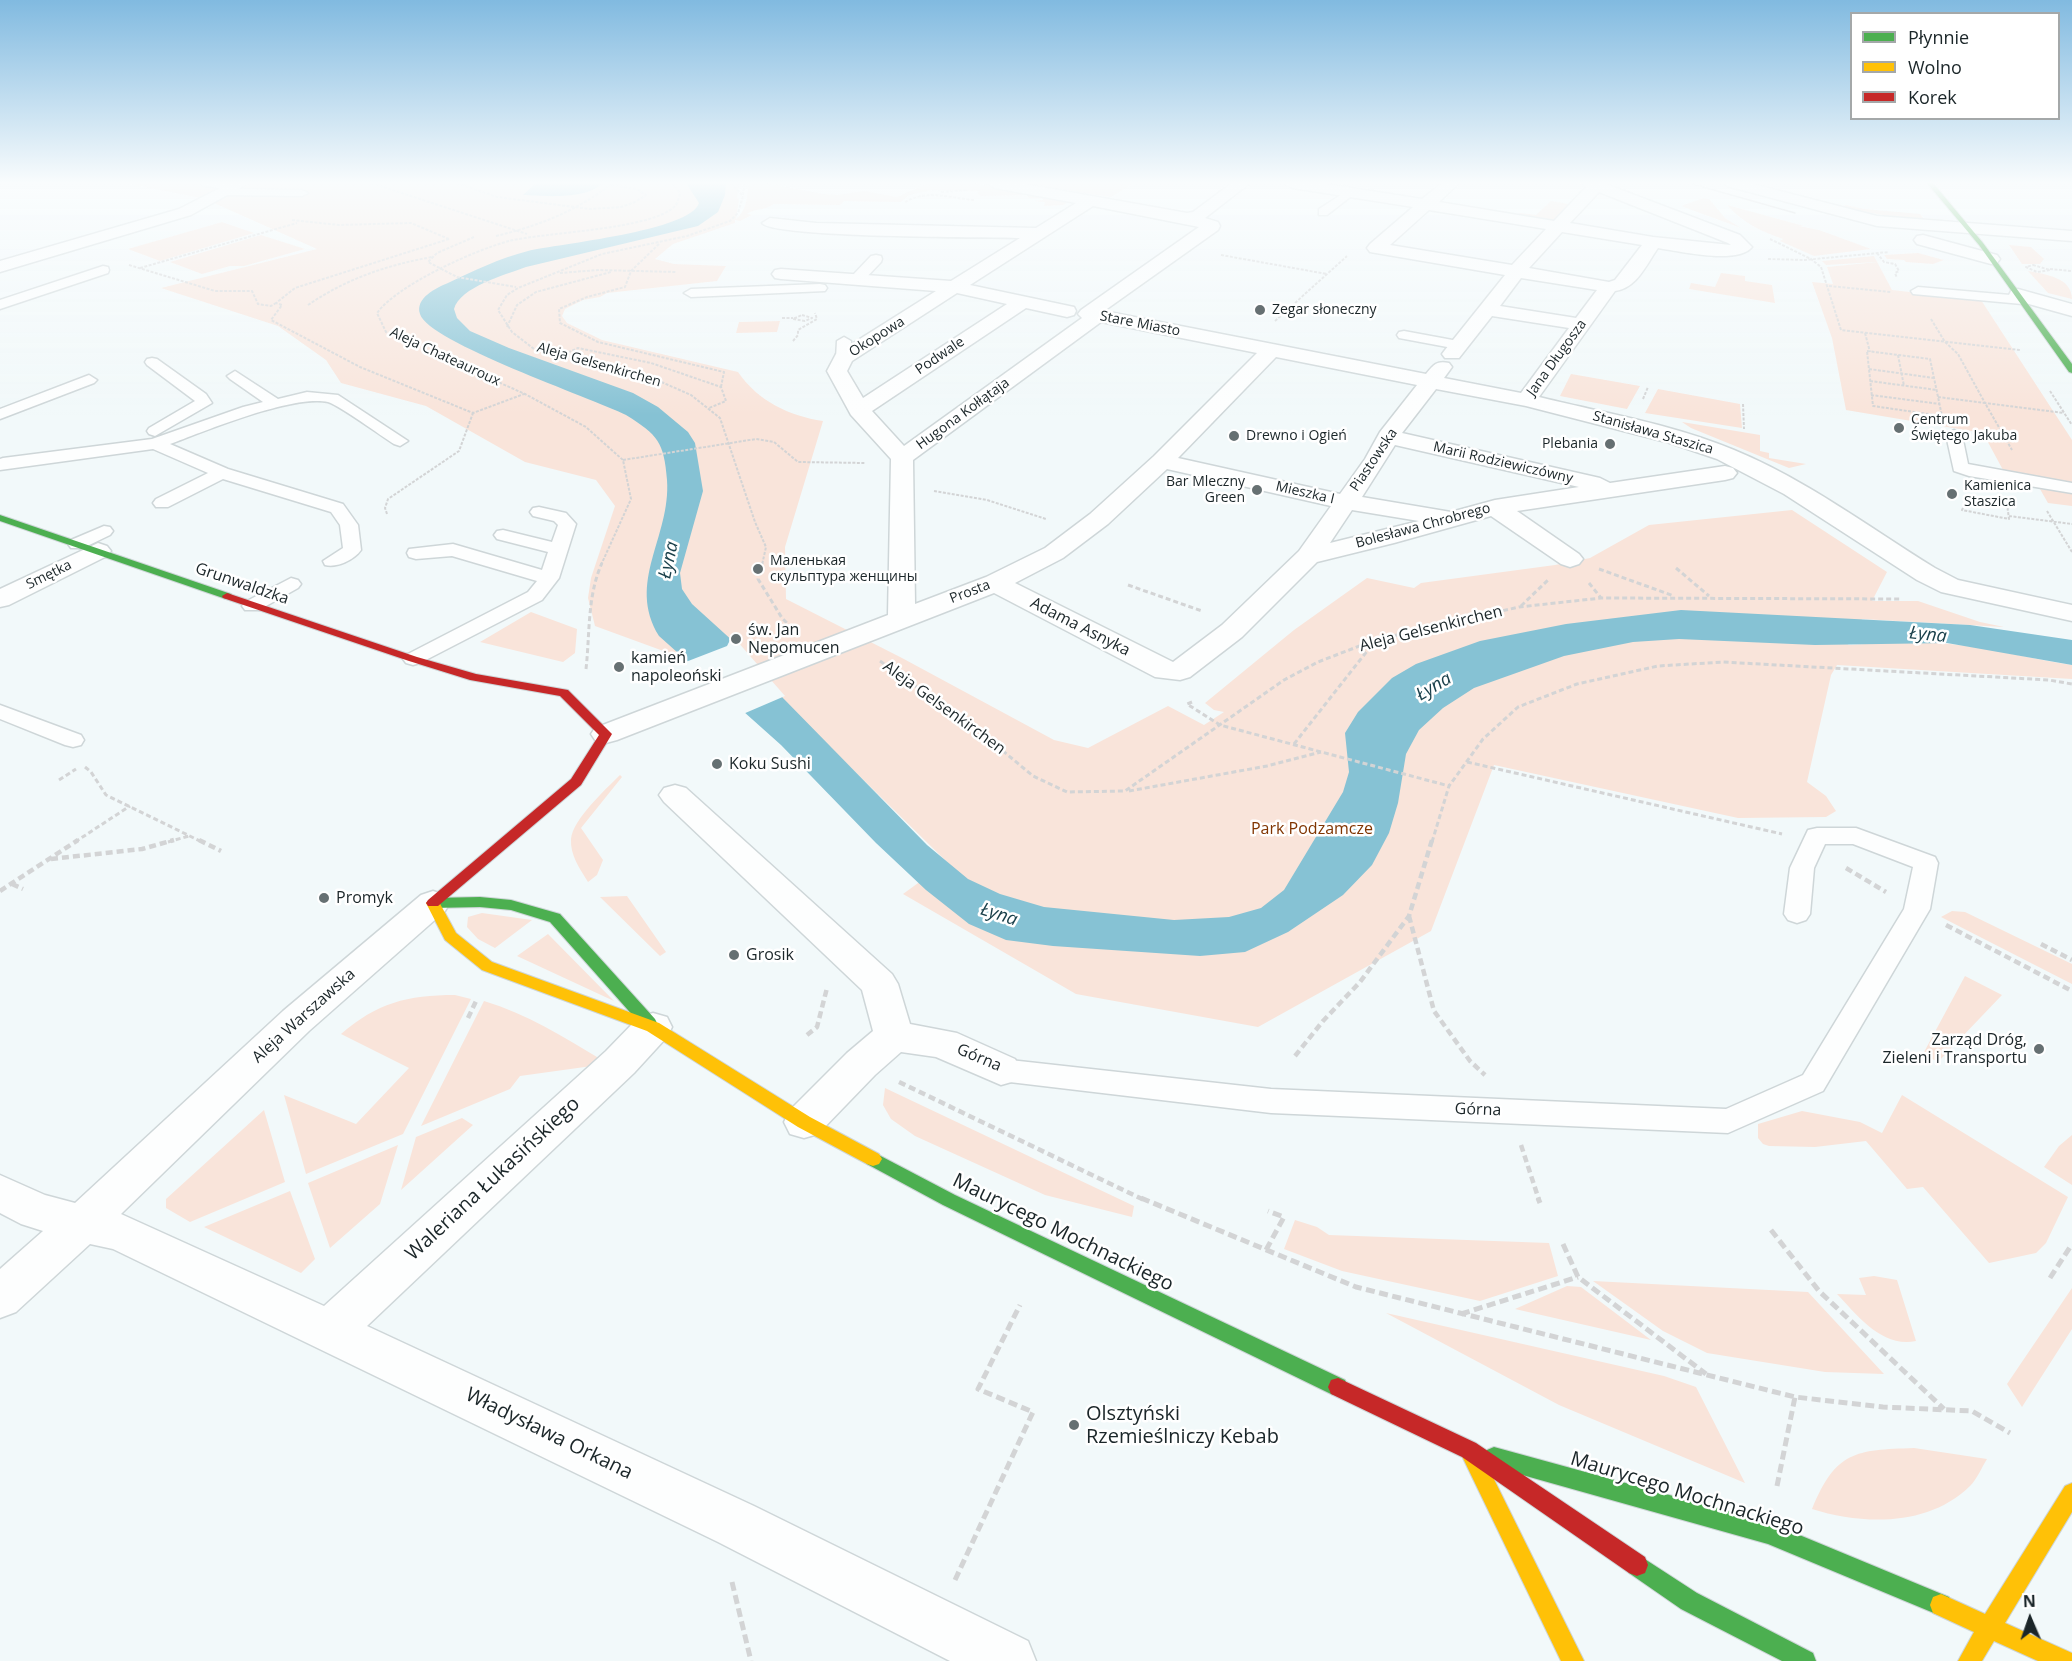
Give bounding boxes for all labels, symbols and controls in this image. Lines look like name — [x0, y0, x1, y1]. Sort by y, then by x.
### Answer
legend — [1850, 12, 2060, 120]
text: Płynnie — [1908, 25, 1969, 49]
text: Wolno — [1908, 55, 1962, 79]
text: Korek — [1908, 85, 1957, 109]
place label: Zegar słoneczny — [1272, 302, 1377, 318]
marker: Zegar słoneczny — [1253, 303, 1267, 317]
street label: Stare Miasto — [1098, 308, 1182, 340]
street label: Okopowa — [846, 313, 908, 361]
street label: Jana Długosza — [1524, 316, 1590, 400]
street label: Aleja Chateauroux — [387, 324, 503, 390]
street label: Podwale — [912, 334, 968, 378]
street label: Aleja Gelsenkirchen — [535, 339, 663, 391]
street label: Hugona Kołłątaja — [913, 375, 1013, 453]
street label: Stanisława Staszica — [1591, 408, 1715, 458]
place label: Centrum Świętego Jakuba — [1911, 412, 2017, 444]
marker: Centrum Świętego Jakuba — [1892, 421, 1906, 435]
street label: Piastowska — [1347, 425, 1401, 495]
place label: Drewno i Ogień — [1246, 428, 1347, 444]
marker: Drewno i Ogień — [1227, 429, 1241, 443]
place label: Plebania — [1542, 436, 1598, 452]
marker: Plebania — [1603, 437, 1617, 451]
street label: Marii Rodziewiczówny — [1431, 439, 1575, 487]
place label: Bar Mleczny Green — [1166, 474, 1245, 506]
street label: Mieszka I — [1274, 478, 1336, 508]
place label: Kamienica Staszica — [1964, 478, 2031, 510]
marker: Bar Mleczny Green — [1250, 483, 1264, 497]
marker: Kamienica Staszica — [1945, 487, 1959, 501]
street label: Bolesława Chrobrego — [1354, 500, 1492, 552]
water label: Łyna — [655, 539, 683, 581]
place label: Маленькая скульптура женщины — [770, 553, 918, 586]
street label: Smętka — [23, 557, 75, 593]
street label: Grunwaldzka — [193, 559, 291, 609]
marker: Маленькая скульптура женщины — [751, 562, 765, 576]
street label: Prosta — [947, 577, 993, 607]
street label: Adama Asnyka — [1027, 594, 1133, 660]
street label: Aleja Gelsenkirchen — [1358, 602, 1504, 656]
place label: św. Jan Nepomucen — [748, 620, 840, 658]
water label: Łyna — [1908, 622, 1948, 648]
marker: św. Jan Nepomucen — [729, 632, 743, 646]
place label: kamień napoleoński — [631, 648, 722, 686]
street label: Aleja Gelsenkirchen — [879, 657, 1009, 759]
marker: kamień napoleoński — [612, 660, 626, 674]
water label: Łyna — [1412, 668, 1456, 706]
place label: Koku Sushi — [729, 754, 811, 774]
marker: Koku Sushi — [710, 757, 724, 771]
park label: Park Podzamcze — [1251, 819, 1373, 839]
place label: Promyk — [336, 888, 393, 908]
marker: Promyk — [317, 891, 331, 905]
water label: Łyna — [978, 899, 1020, 931]
place label: Grosik — [746, 945, 794, 965]
marker: Grosik — [727, 948, 741, 962]
street label: Aleja Warszawska — [249, 965, 359, 1067]
place label: Zarząd Dróg, Zieleni i Transportu — [1882, 1030, 2027, 1068]
street label: Górna — [954, 1040, 1004, 1076]
marker: Zarząd Dróg, Zieleni i Transportu — [2032, 1042, 2046, 1056]
street label: Waleriana Łukasińskiego — [401, 1092, 585, 1266]
street label: Górna — [1454, 1100, 1502, 1120]
street label: Maurycego Mochnackiego — [949, 1169, 1177, 1297]
street label: Władysława Orkana — [461, 1383, 637, 1485]
place label: Olsztyński Rzemieślniczy Kebab — [1086, 1402, 1279, 1449]
marker: Olsztyński Rzemieślniczy Kebab — [1067, 1418, 1081, 1432]
street label: Maurycego Mochnackiego — [1567, 1447, 1807, 1541]
north arrow — [2000, 1589, 2060, 1649]
text: N — [2022, 1590, 2036, 1612]

